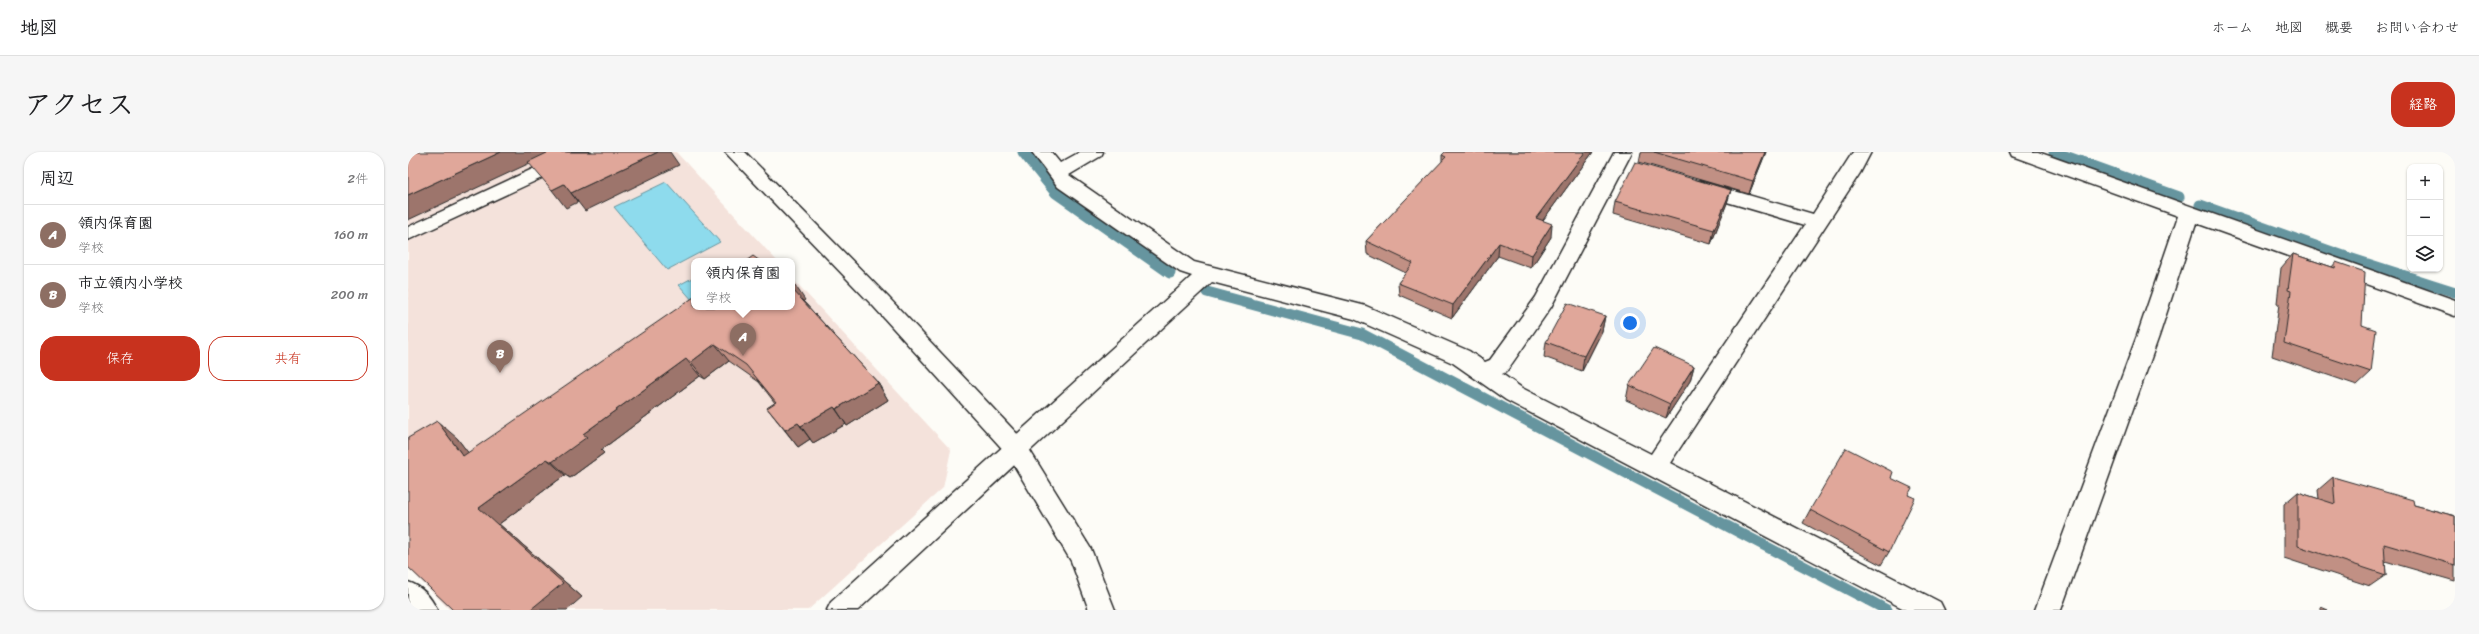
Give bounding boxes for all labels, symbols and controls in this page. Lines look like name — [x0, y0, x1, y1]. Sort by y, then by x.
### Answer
text: 地図 — [20, 11, 58, 44]
text: ホーム — [2212, 15, 2253, 40]
text: 地図 — [2275, 15, 2303, 40]
text: 概要 — [2325, 15, 2353, 40]
text: お問い合わせ — [2375, 15, 2459, 40]
text: アクセス — [24, 80, 134, 129]
button: 経路 — [2391, 82, 2455, 127]
text: 周辺 — [40, 163, 74, 193]
map controls — [2407, 164, 2443, 272]
button: + — [2407, 164, 2443, 200]
text: 2件 — [347, 167, 368, 190]
button: − — [2407, 200, 2443, 236]
text: 領内保育園 — [78, 210, 153, 236]
text: A — [49, 223, 57, 246]
text: 160 m — [333, 223, 368, 246]
text: 学校 — [78, 236, 104, 259]
button: layers — [2407, 236, 2443, 272]
popup — [691, 258, 795, 310]
text: 領内保育園 — [705, 260, 781, 286]
text: 市立領内小学校 — [78, 270, 183, 296]
text: B — [49, 283, 57, 306]
text: 200 m — [331, 283, 368, 306]
text: 学校 — [705, 286, 732, 309]
text: 学校 — [78, 296, 104, 319]
your location — [1620, 313, 1640, 333]
pin: A — [730, 323, 756, 356]
button: 保存 — [40, 336, 200, 381]
button: 共有 — [208, 336, 368, 381]
pin: B — [487, 340, 513, 373]

